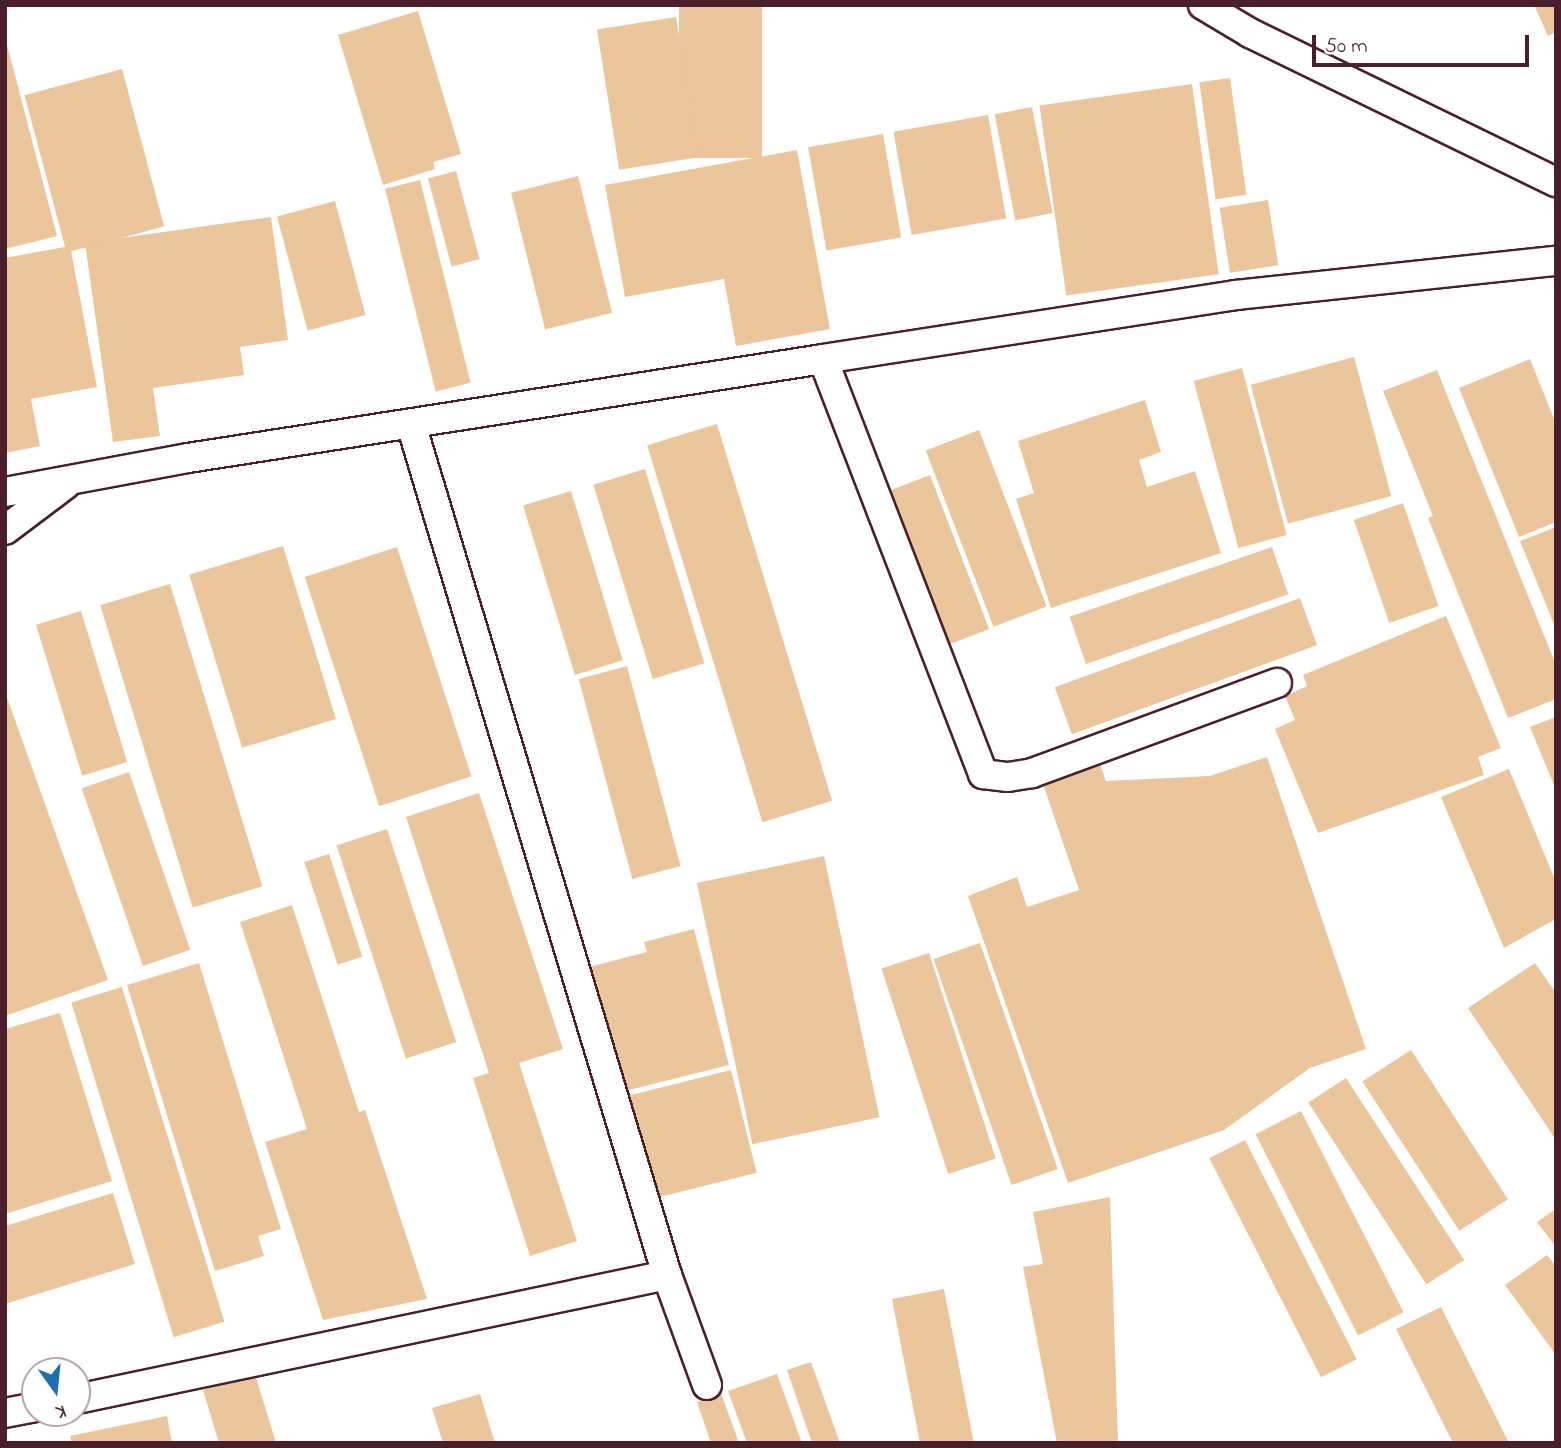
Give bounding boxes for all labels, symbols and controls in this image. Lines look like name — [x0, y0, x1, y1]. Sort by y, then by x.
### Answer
scale bar — [1316, 21, 1533, 65]
text: 50 m — [1325, 32, 1368, 62]
north arrow — [21, 1357, 91, 1427]
text: K — [53, 1397, 69, 1425]

